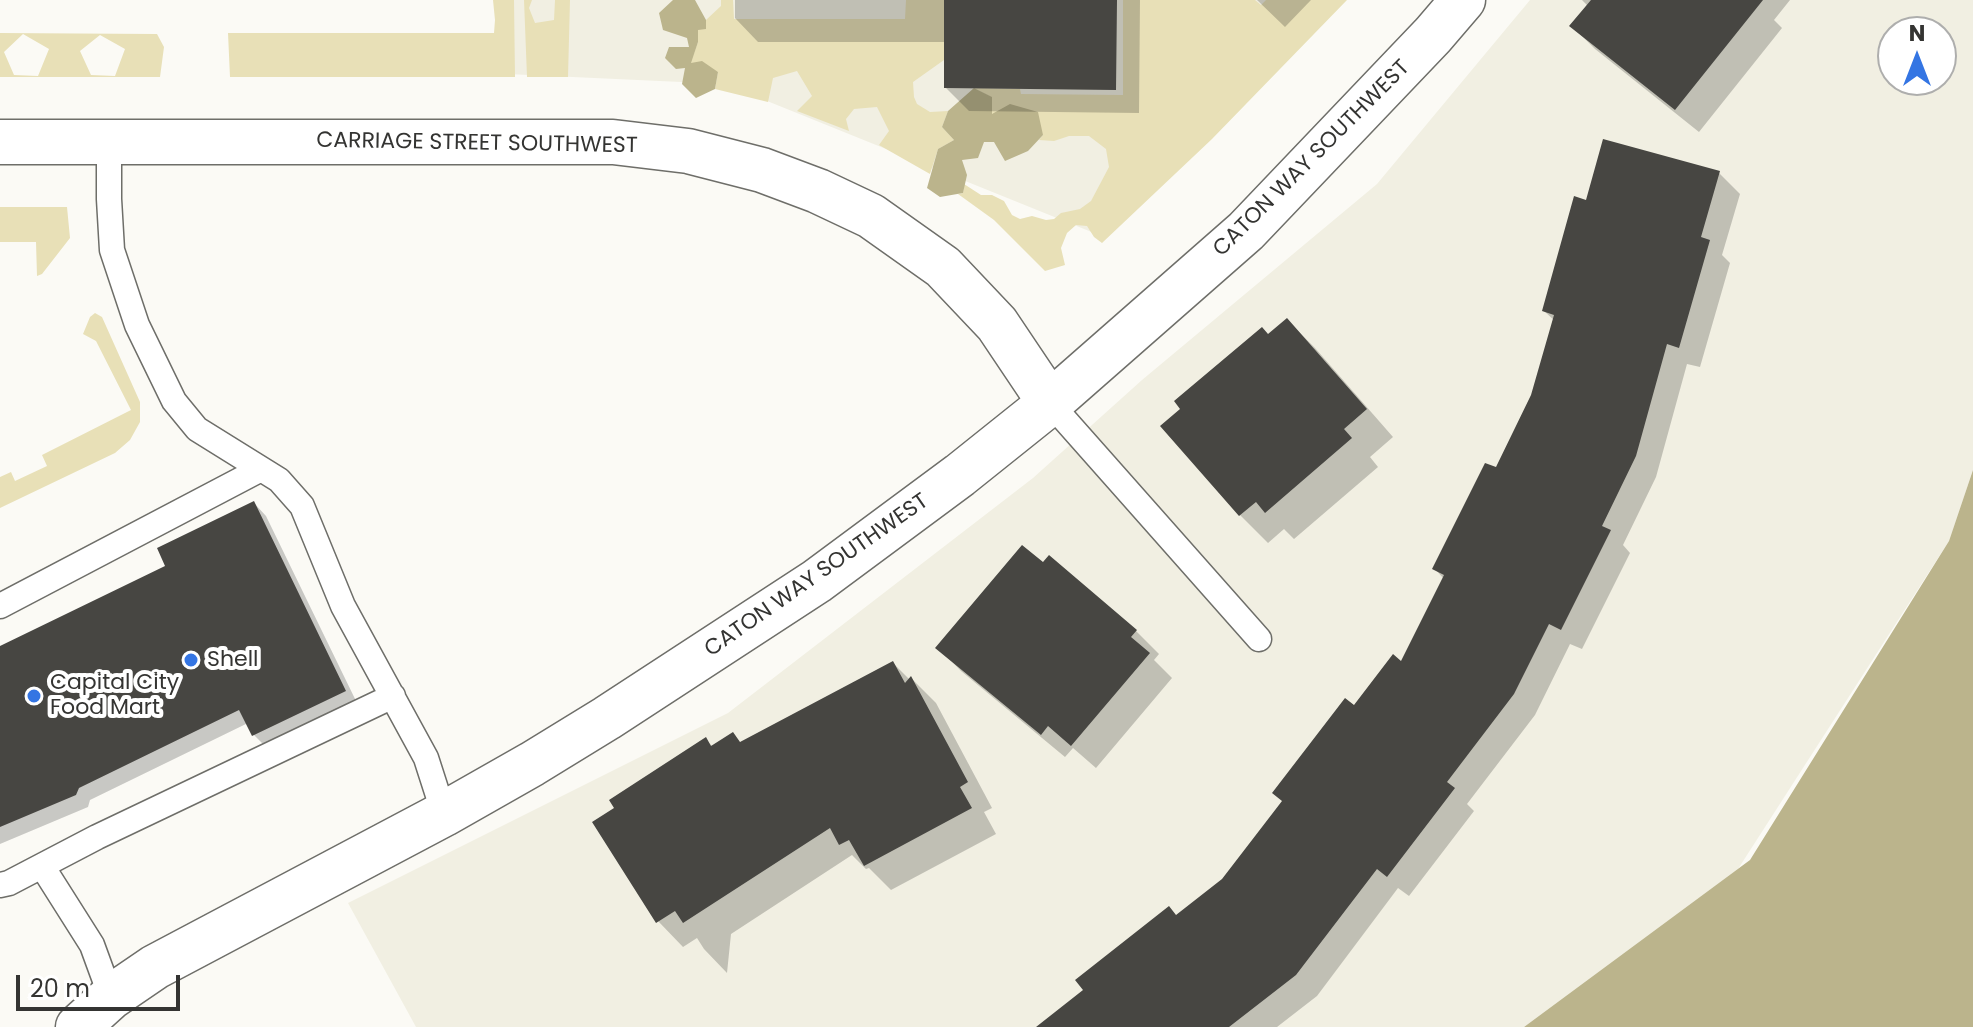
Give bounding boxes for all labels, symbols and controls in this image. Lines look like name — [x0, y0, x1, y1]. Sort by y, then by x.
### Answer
north arrow — [1877, 16, 1957, 96]
text: N — [1909, 18, 1925, 49]
street label: CATON WAY SOUTHWEST — [1208, 55, 1416, 263]
street label: CARRIAGE STREET SOUTHWEST — [316, 128, 638, 160]
street label: CATON WAY SOUTHWEST — [700, 489, 934, 663]
place label: Shell — [207, 647, 258, 673]
marker: Shell — [182, 651, 200, 669]
place label: Capital City Food Mart — [50, 670, 179, 722]
marker: Capital City Food Mart — [25, 687, 43, 705]
scale bar — [20, 959, 184, 1009]
text: 20 m — [30, 972, 90, 1005]

